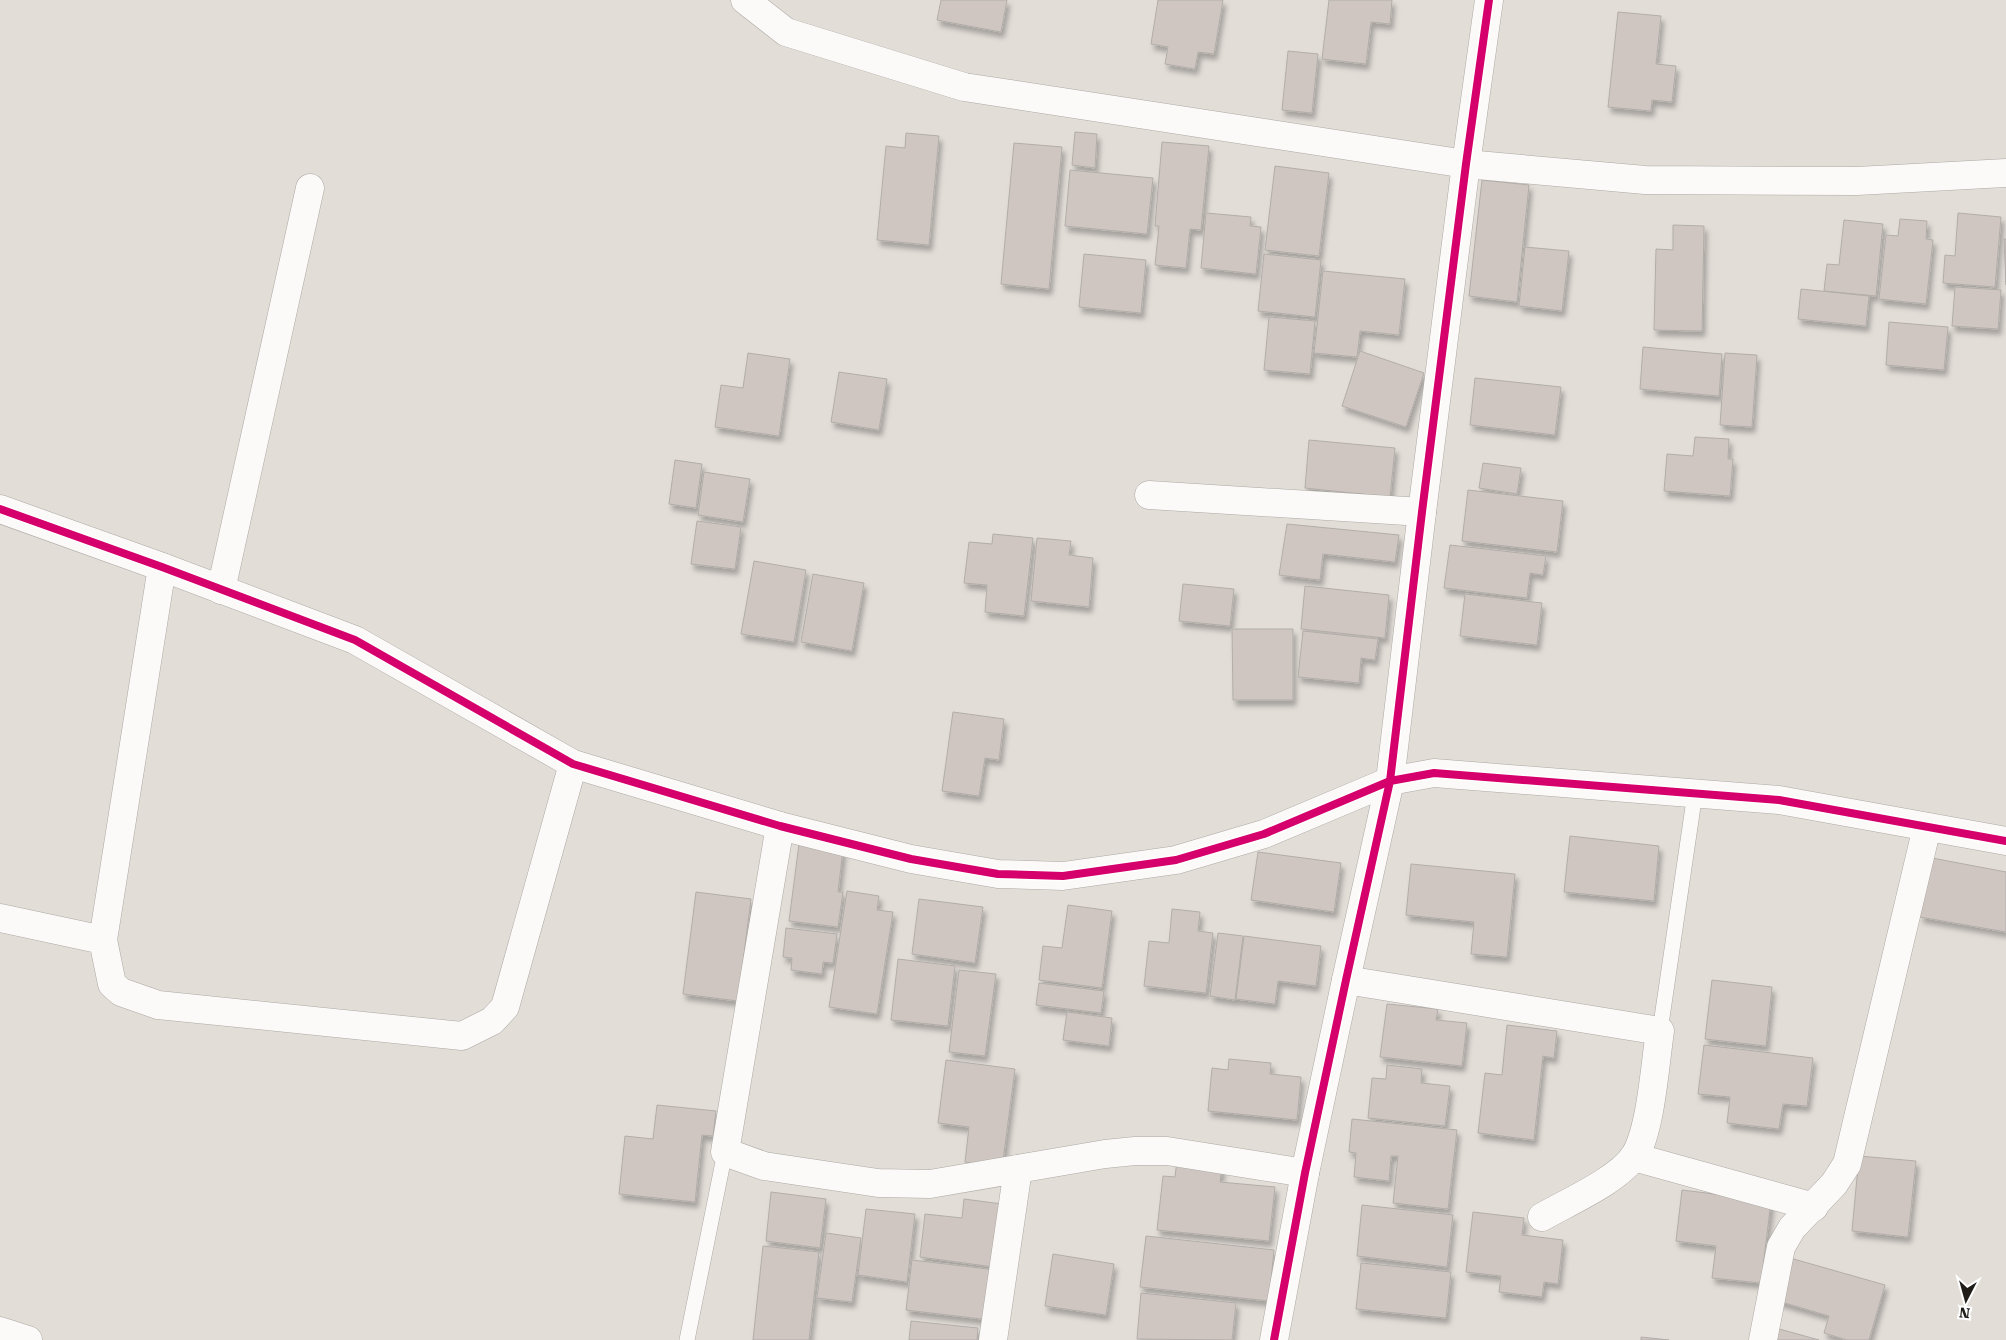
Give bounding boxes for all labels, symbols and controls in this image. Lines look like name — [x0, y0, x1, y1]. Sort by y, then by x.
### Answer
north arrow — [1941, 1275, 1991, 1325]
text: N — [1958, 1304, 1971, 1321]

